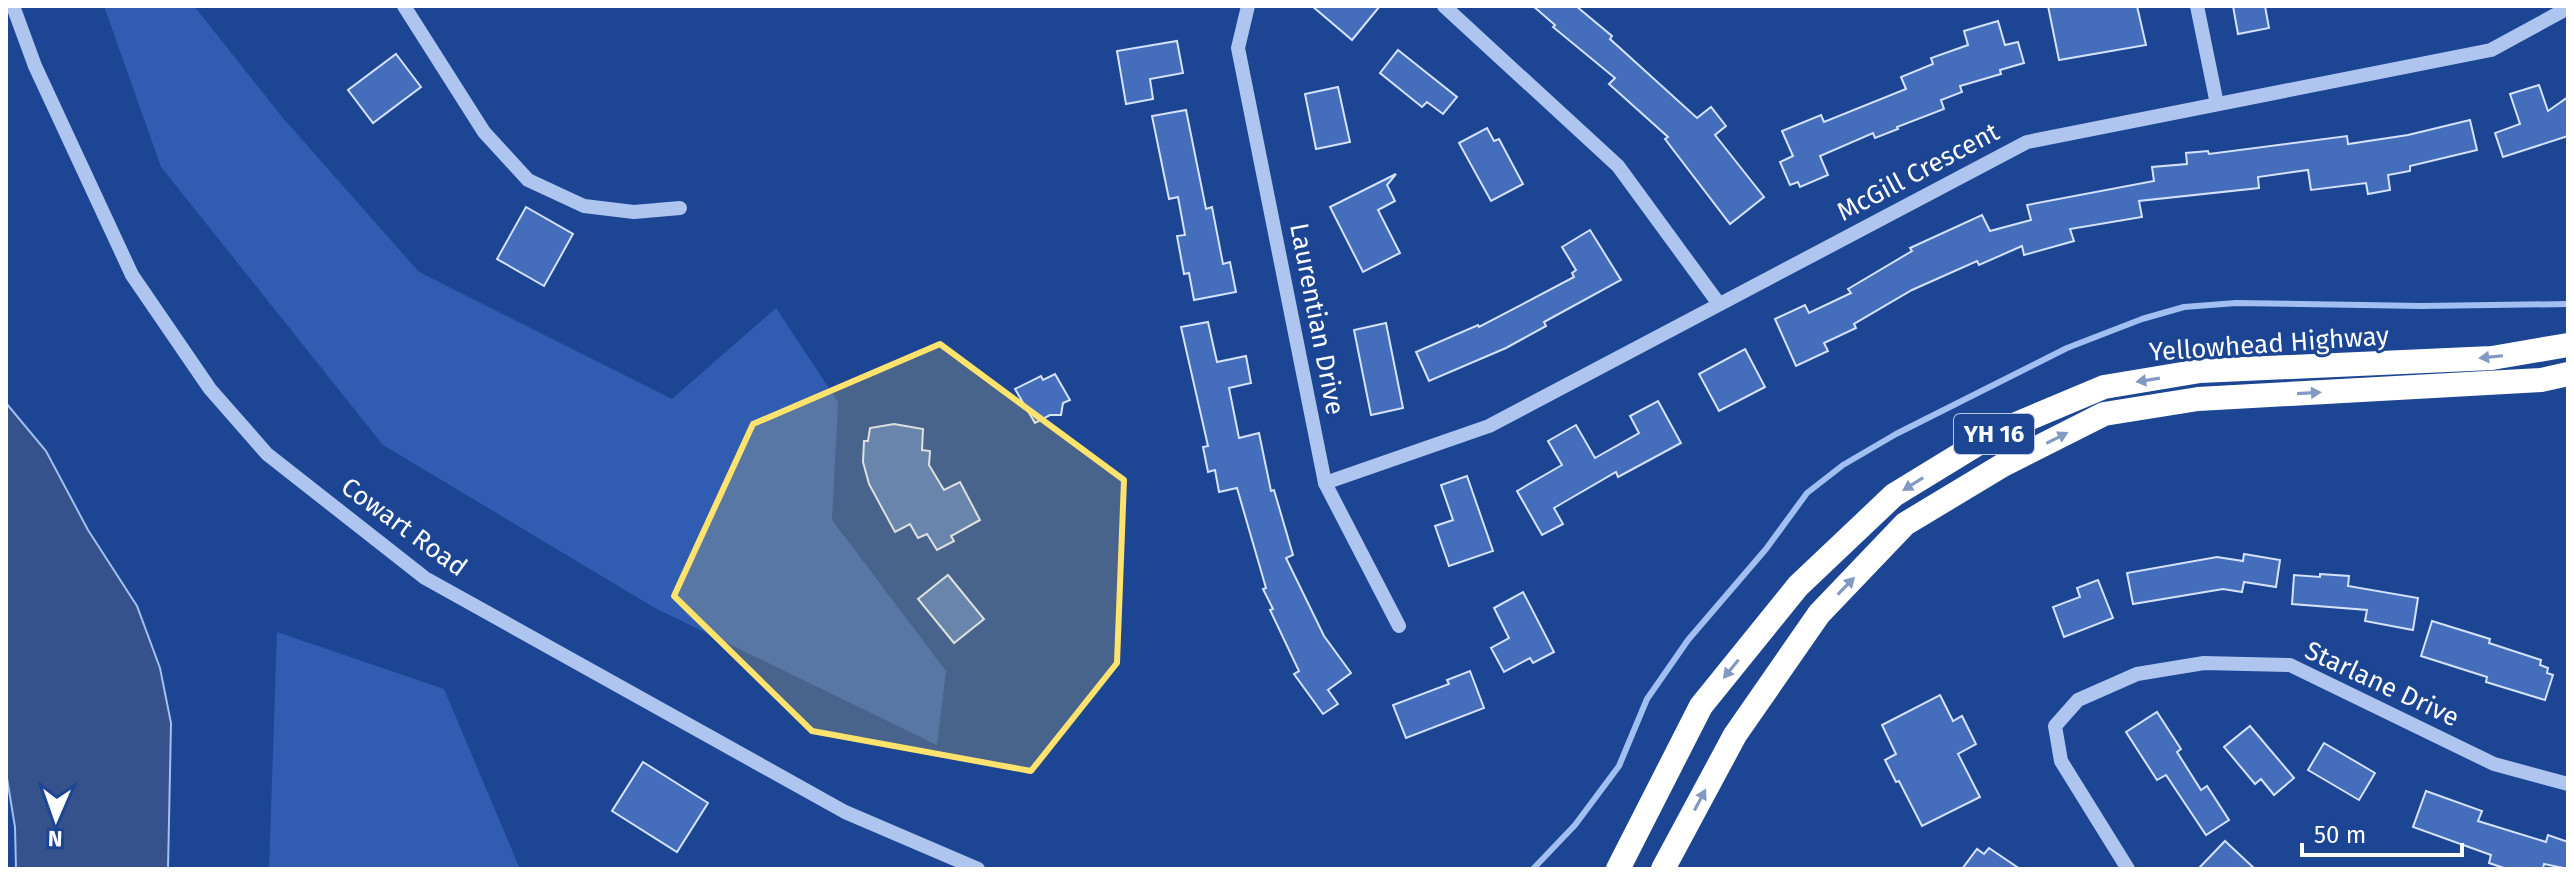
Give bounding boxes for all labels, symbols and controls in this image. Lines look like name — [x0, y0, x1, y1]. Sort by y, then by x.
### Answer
street label: McGill Crescent — [1832, 116, 2005, 228]
street label: Laurentian Drive — [1283, 221, 1351, 417]
street label: Yellowhead Highway — [2148, 320, 2390, 368]
one-way arrow — [2478, 351, 2503, 364]
one-way arrow — [2135, 374, 2160, 386]
one-way arrow — [2297, 386, 2322, 399]
road number: YH 16 — [1954, 414, 2034, 454]
one-way arrow — [2045, 432, 2068, 445]
street label: Cowart Road — [335, 471, 473, 583]
one-way arrow — [1901, 476, 1924, 491]
one-way arrow — [1836, 577, 1854, 596]
street label: Starlane Drive — [2300, 635, 2464, 733]
one-way arrow — [1723, 659, 1740, 679]
north arrow — [16, 779, 96, 859]
one-way arrow — [1693, 789, 1707, 812]
scale bar — [2302, 807, 2462, 857]
text: 50 m — [2314, 821, 2366, 849]
text: N — [48, 825, 63, 852]

